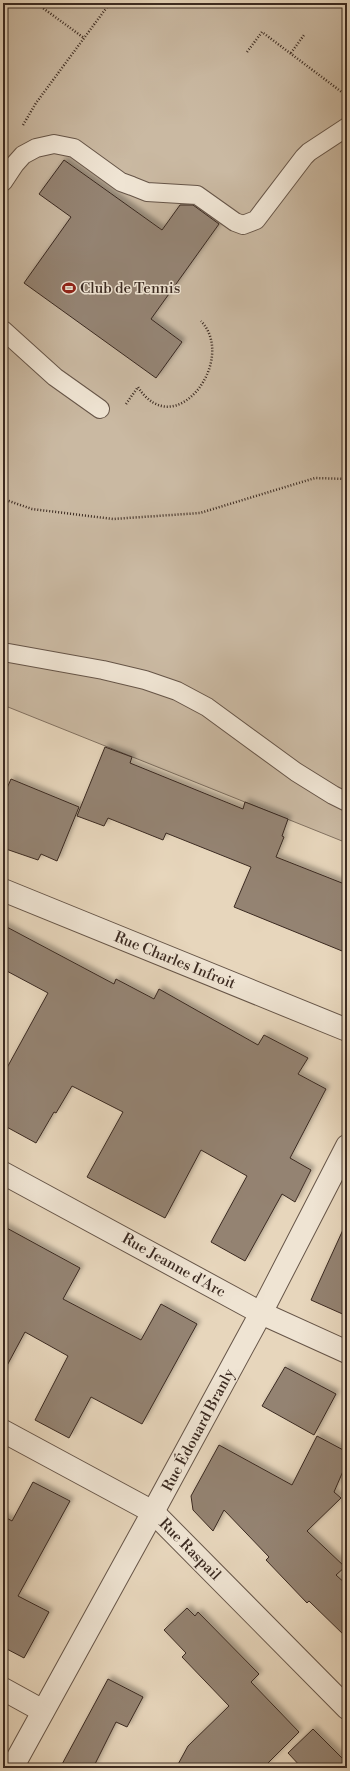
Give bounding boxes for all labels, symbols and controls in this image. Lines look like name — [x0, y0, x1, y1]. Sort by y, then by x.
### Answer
place label: Club de Tennis — [80, 279, 180, 298]
sports icon: Club de Tennis — [61, 280, 77, 296]
street label: Rue Charles Infroit — [111, 927, 239, 994]
street label: Rue Jeanne d'Arc — [119, 1229, 229, 1302]
street label: Rue Édouard Branly — [157, 1365, 239, 1495]
street label: Rue Raspail — [155, 1514, 225, 1585]

